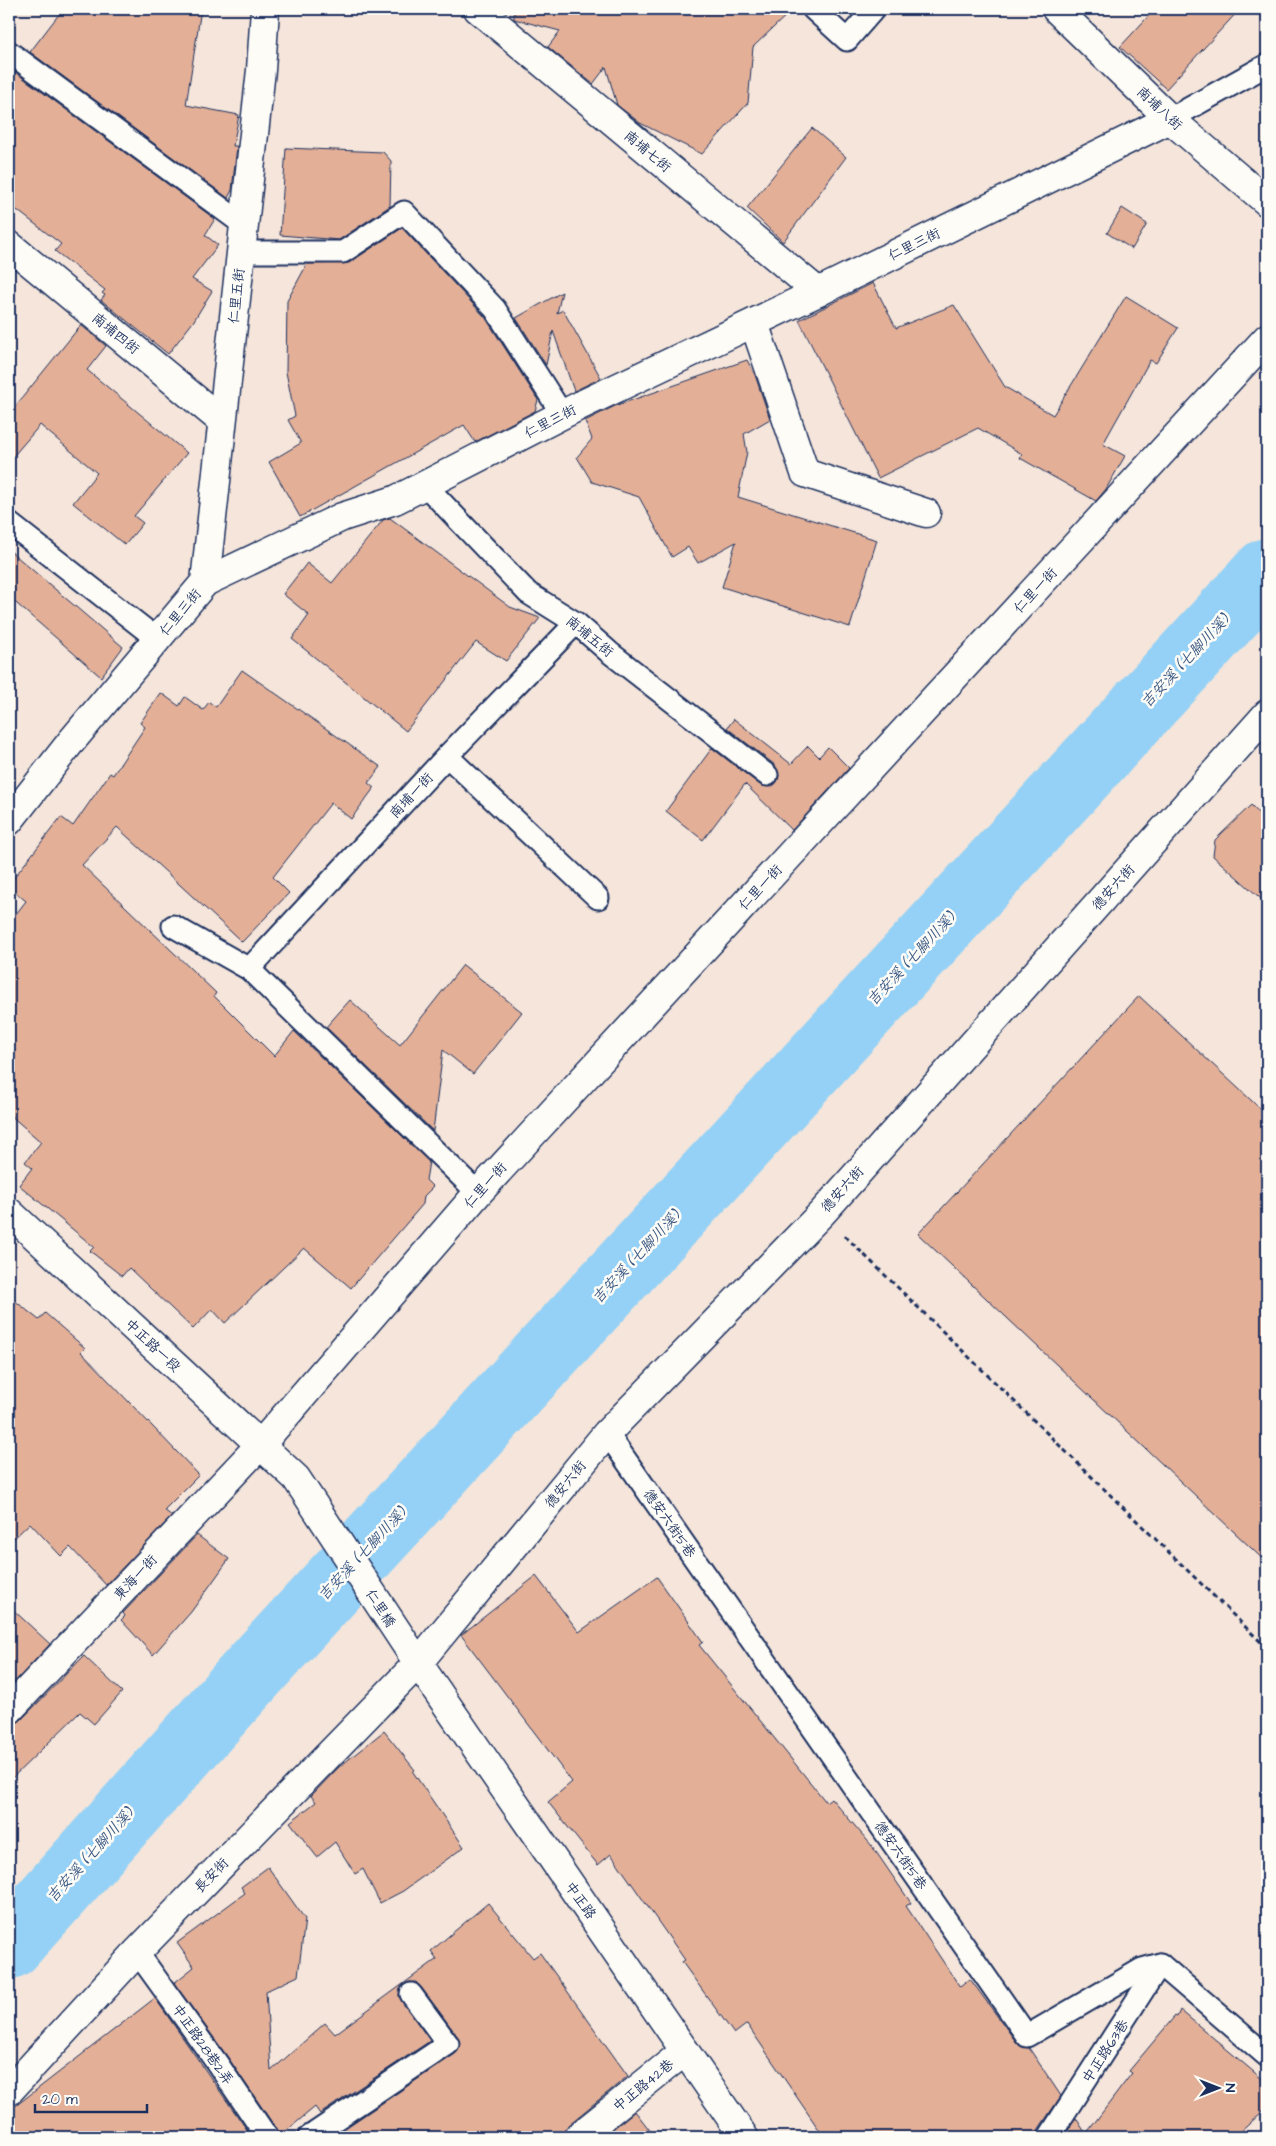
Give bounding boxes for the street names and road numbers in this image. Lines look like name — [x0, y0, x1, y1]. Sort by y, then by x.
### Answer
street label: 南埔八街 — [1132, 82, 1187, 135]
street label: 南埔七街 — [619, 126, 675, 177]
street label: 仁里三街 — [885, 224, 944, 266]
street label: 仁里五街 — [224, 267, 250, 325]
street label: 南埔四街 — [87, 308, 143, 359]
street label: 仁里三街 — [521, 400, 580, 444]
street label: 仁里一街 — [1009, 563, 1062, 618]
street label: 仁里三街 — [155, 585, 206, 641]
street label: 南埔五街 — [561, 611, 617, 662]
street label: 南埔一街 — [385, 768, 438, 823]
street label: 仁里一街 — [734, 860, 787, 915]
street label: 德安六街 — [1088, 860, 1140, 915]
street label: 仁里一街 — [460, 1158, 512, 1213]
street label: 德安六街 — [817, 1162, 869, 1217]
street label: 中正路一段 — [120, 1315, 185, 1377]
street label: 德安六街 — [540, 1457, 591, 1513]
street label: 德安六街5巷 — [638, 1485, 701, 1563]
street label: 東海一街 — [109, 1550, 162, 1605]
street label: 仁里橋 — [360, 1585, 400, 1632]
street label: 德安六街5巷 — [869, 1817, 932, 1895]
street label: 長安街 — [190, 1854, 234, 1898]
street label: 中正路 — [560, 1878, 600, 1924]
street label: 中正路28巷2弄 — [167, 2000, 238, 2089]
street label: 中正路63巷 — [1078, 2015, 1134, 2087]
street label: 中正路42巷 — [609, 2054, 679, 2117]

